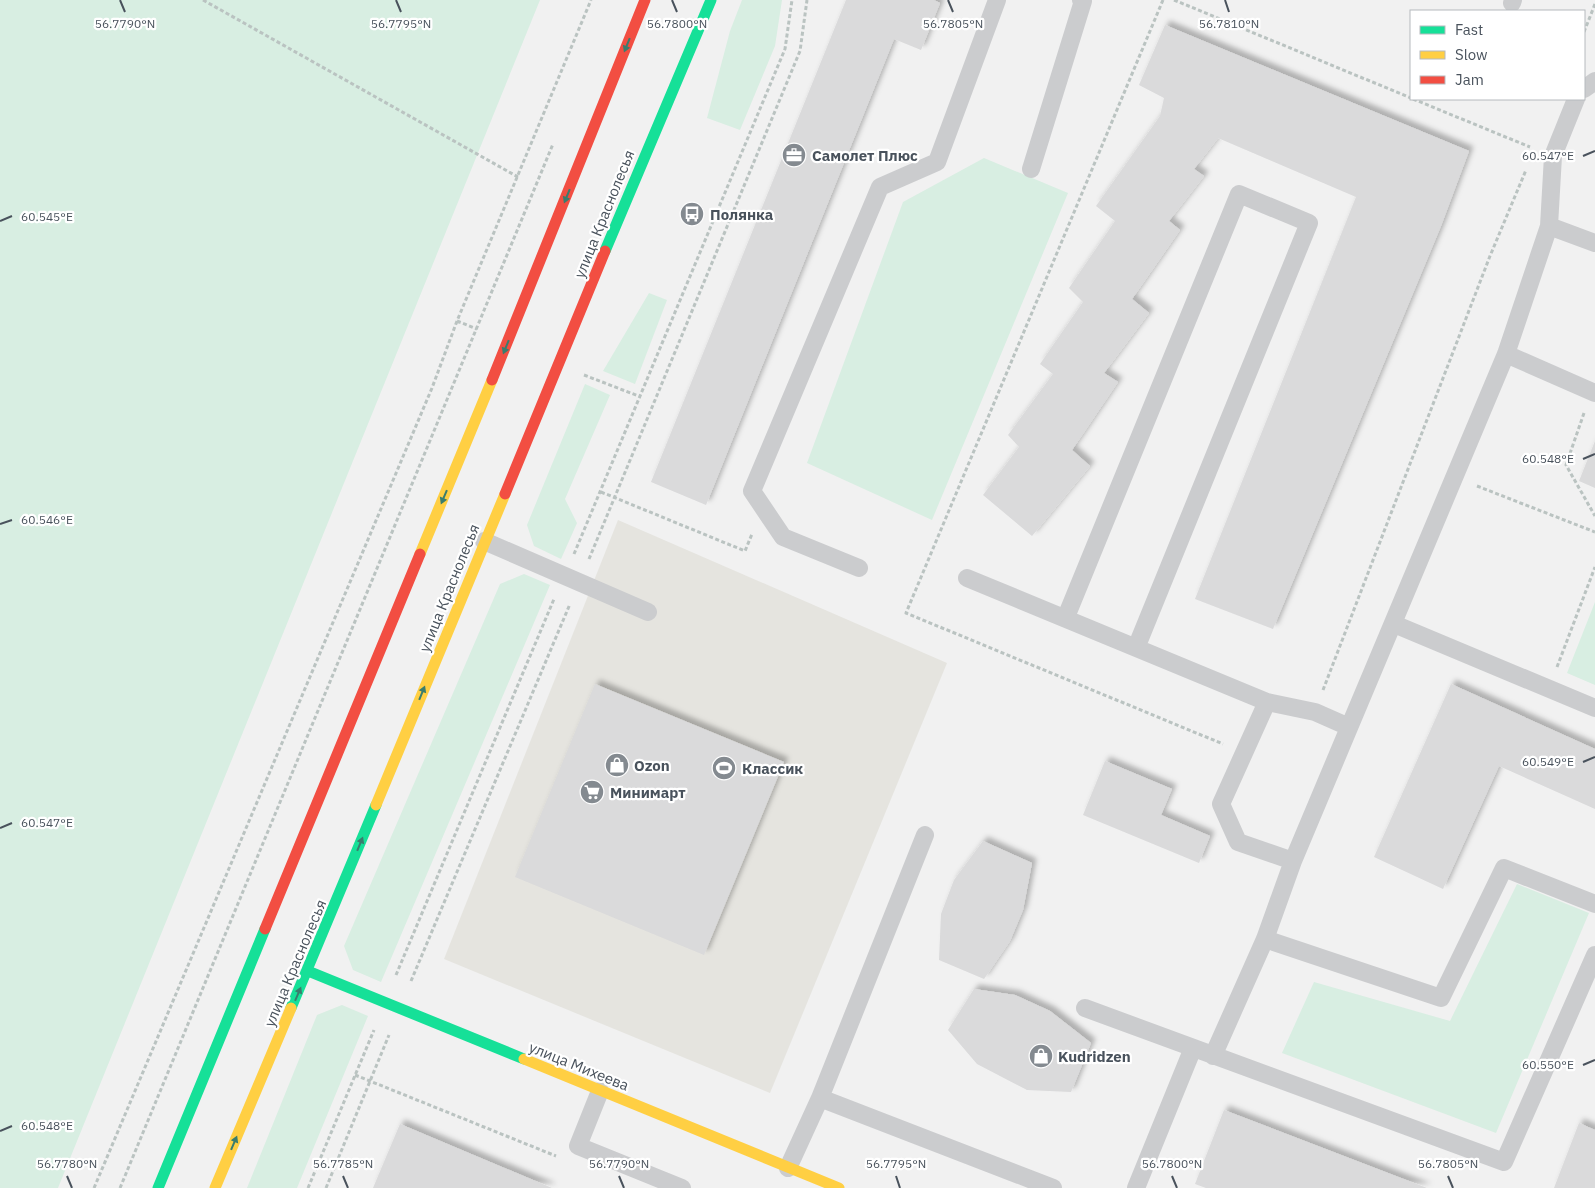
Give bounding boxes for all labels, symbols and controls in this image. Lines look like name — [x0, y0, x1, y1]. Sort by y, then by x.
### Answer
legend — [1410, 10, 1585, 100]
text: 56.7790°N — [95, 16, 155, 31]
text: 56.7795°N — [371, 16, 431, 31]
text: 56.7800°N — [647, 16, 707, 31]
text: 56.7805°N — [923, 16, 983, 31]
text: 56.7810°N — [1199, 16, 1259, 31]
text: Fast — [1455, 20, 1483, 39]
one-way arrow — [623, 38, 631, 52]
text: Slow — [1455, 45, 1488, 64]
text: Jam — [1455, 70, 1484, 89]
office icon: Самолет Плюс — [781, 142, 807, 168]
place label: Самолет Плюс — [812, 146, 918, 165]
street label: улица Краснолесья — [570, 147, 638, 281]
text: 60.547°E — [1522, 148, 1574, 163]
one-way arrow — [563, 189, 571, 204]
bus stop icon: Полянка — [679, 201, 705, 227]
place label: Полянка — [710, 205, 774, 224]
text: 60.545°E — [21, 209, 73, 224]
one-way arrow — [502, 340, 510, 354]
text: 60.548°E — [1522, 451, 1574, 466]
one-way arrow — [440, 490, 448, 504]
text: 60.546°E — [21, 512, 73, 527]
street label: улица Краснолесья — [415, 521, 483, 655]
one-way arrow — [418, 685, 426, 700]
shop icon: Ozon — [604, 752, 630, 778]
text: 60.549°E — [1522, 754, 1574, 769]
sports icon: Классик — [711, 755, 737, 781]
place label: Ozon — [634, 756, 670, 775]
place label: Классик — [742, 759, 803, 778]
supermarket icon: Минимарт — [579, 779, 605, 805]
place label: Минимарт — [610, 783, 686, 802]
text: 60.547°E — [21, 815, 73, 830]
one-way arrow — [357, 837, 365, 851]
street label: улица Краснолесья — [260, 896, 330, 1030]
one-way arrow — [295, 987, 303, 1001]
street label: улица Михеева — [526, 1037, 632, 1095]
shop icon: Kudridzen — [1028, 1043, 1054, 1069]
place label: Kudridzen — [1058, 1047, 1131, 1066]
text: 60.550°E — [1522, 1057, 1574, 1072]
text: 60.548°E — [21, 1118, 73, 1133]
one-way arrow — [231, 1136, 239, 1150]
text: 56.7780°N — [37, 1156, 97, 1171]
text: 56.7785°N — [313, 1156, 373, 1171]
text: 56.7790°N — [589, 1156, 649, 1171]
text: 56.7795°N — [866, 1156, 926, 1171]
text: 56.7800°N — [1142, 1156, 1202, 1171]
text: 56.7805°N — [1418, 1156, 1478, 1171]

